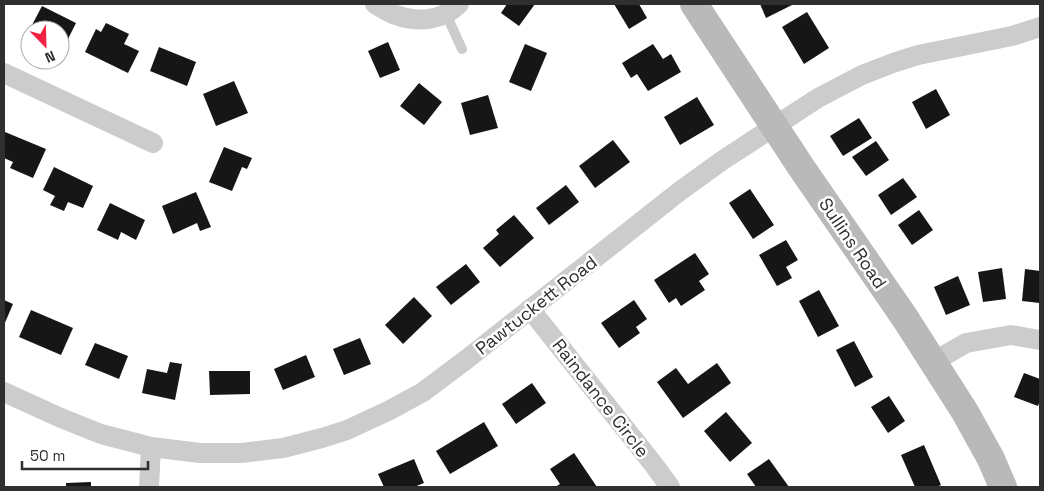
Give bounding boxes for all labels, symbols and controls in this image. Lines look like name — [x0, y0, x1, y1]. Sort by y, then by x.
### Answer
north arrow — [20, 20, 70, 70]
text: N — [42, 47, 58, 67]
street label: Sullins Road — [814, 193, 892, 293]
street label: Pawtuckett Road — [471, 250, 601, 360]
street label: Raindance Circle — [547, 334, 655, 462]
scale bar — [22, 438, 149, 470]
text: 50 m — [30, 446, 65, 465]

